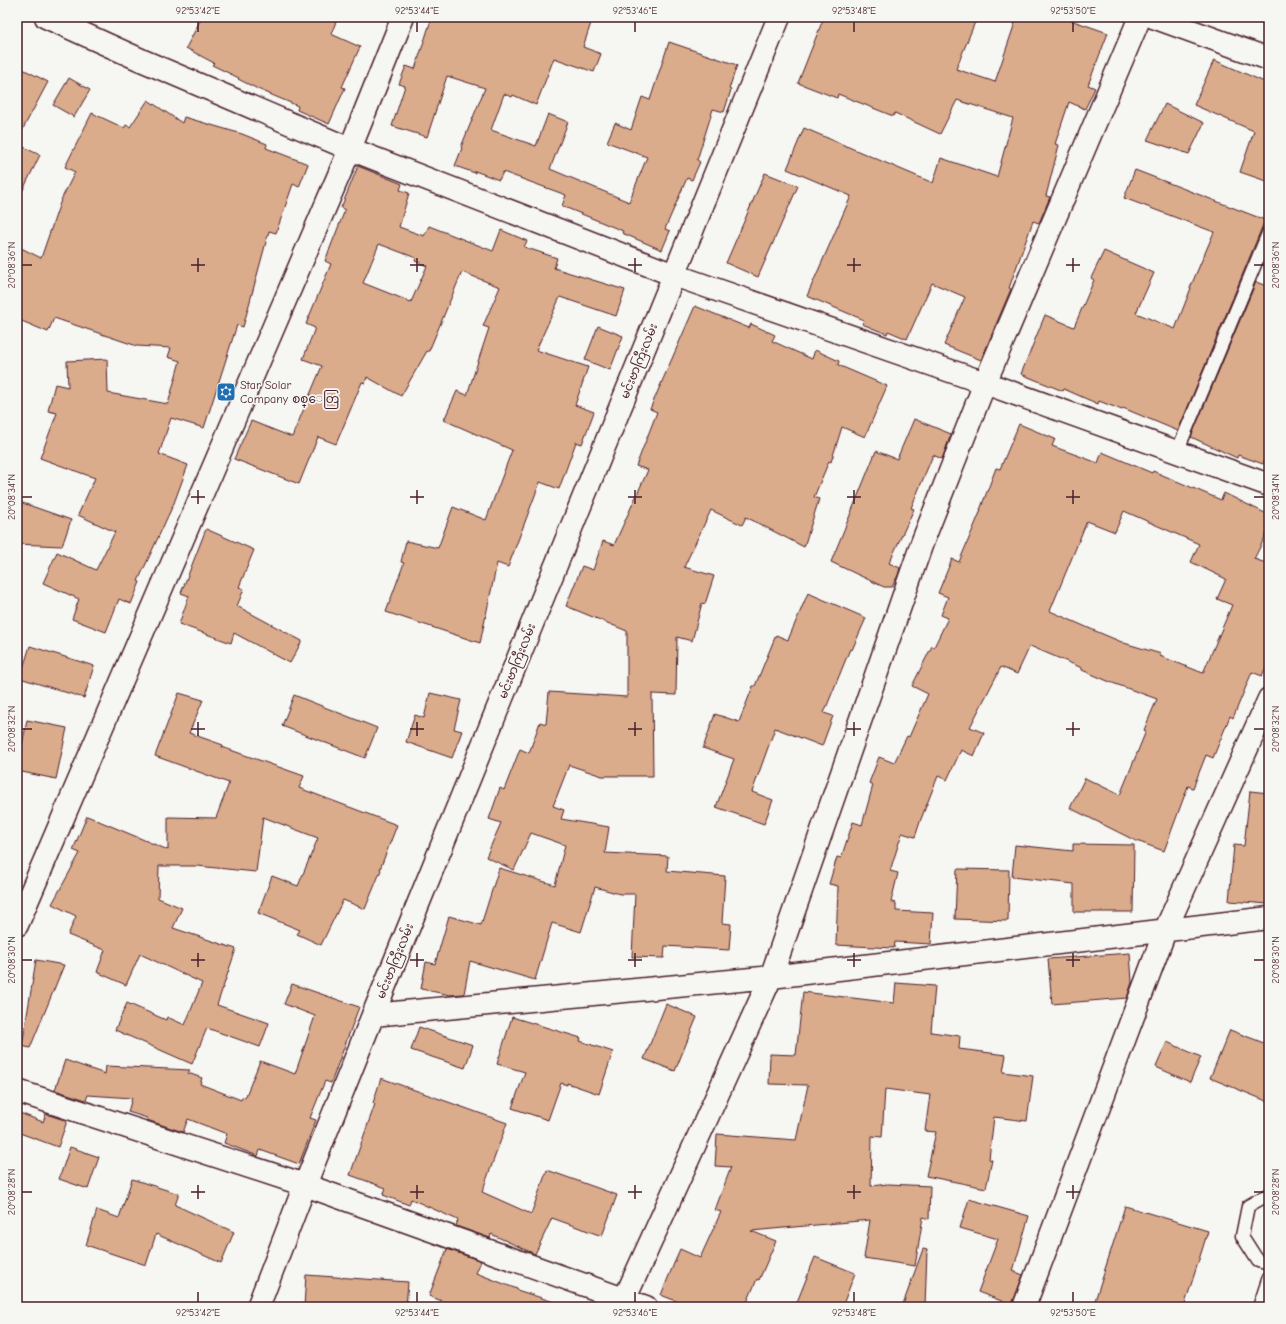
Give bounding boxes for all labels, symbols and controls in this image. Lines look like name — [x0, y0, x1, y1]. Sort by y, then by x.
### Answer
text: 92°53'42"E — [176, 5, 220, 17]
text: 92°53'44"E — [395, 5, 439, 17]
text: 92°53'46"E — [613, 5, 657, 17]
text: 92°53'48"E — [832, 5, 876, 17]
text: 92°53'50"E — [1050, 5, 1096, 17]
text: 20°08'36"N — [6, 242, 18, 288]
text: 20°08'36"N — [1270, 242, 1282, 288]
street label: မင်းဗာကြီးလမ်း — [616, 321, 663, 402]
place label: Star Solar Company စစ္ေတြ — [240, 378, 339, 409]
synagogue icon: Star Solar Company စစ္ေတြ — [215, 381, 237, 403]
text: 20°08'34"N — [6, 474, 18, 520]
text: 20°08'34"N — [1270, 474, 1282, 520]
street label: မင်းဗာကြီးလမ်း — [494, 621, 541, 702]
text: 20°08'32"N — [6, 706, 18, 752]
text: 20°08'32"N — [1270, 706, 1282, 752]
street label: မင်းဗာကြီးလမ်း — [372, 921, 419, 1002]
text: 20°08'30"N — [6, 936, 18, 984]
text: 20°08'30"N — [1270, 936, 1282, 984]
text: 20°08'28"N — [6, 1169, 18, 1215]
text: 20°08'28"N — [1270, 1169, 1282, 1215]
text: 92°53'42"E — [176, 1307, 220, 1319]
text: 92°53'44"E — [395, 1307, 439, 1319]
text: 92°53'46"E — [613, 1307, 657, 1319]
text: 92°53'48"E — [832, 1307, 876, 1319]
text: 92°53'50"E — [1050, 1307, 1096, 1319]

